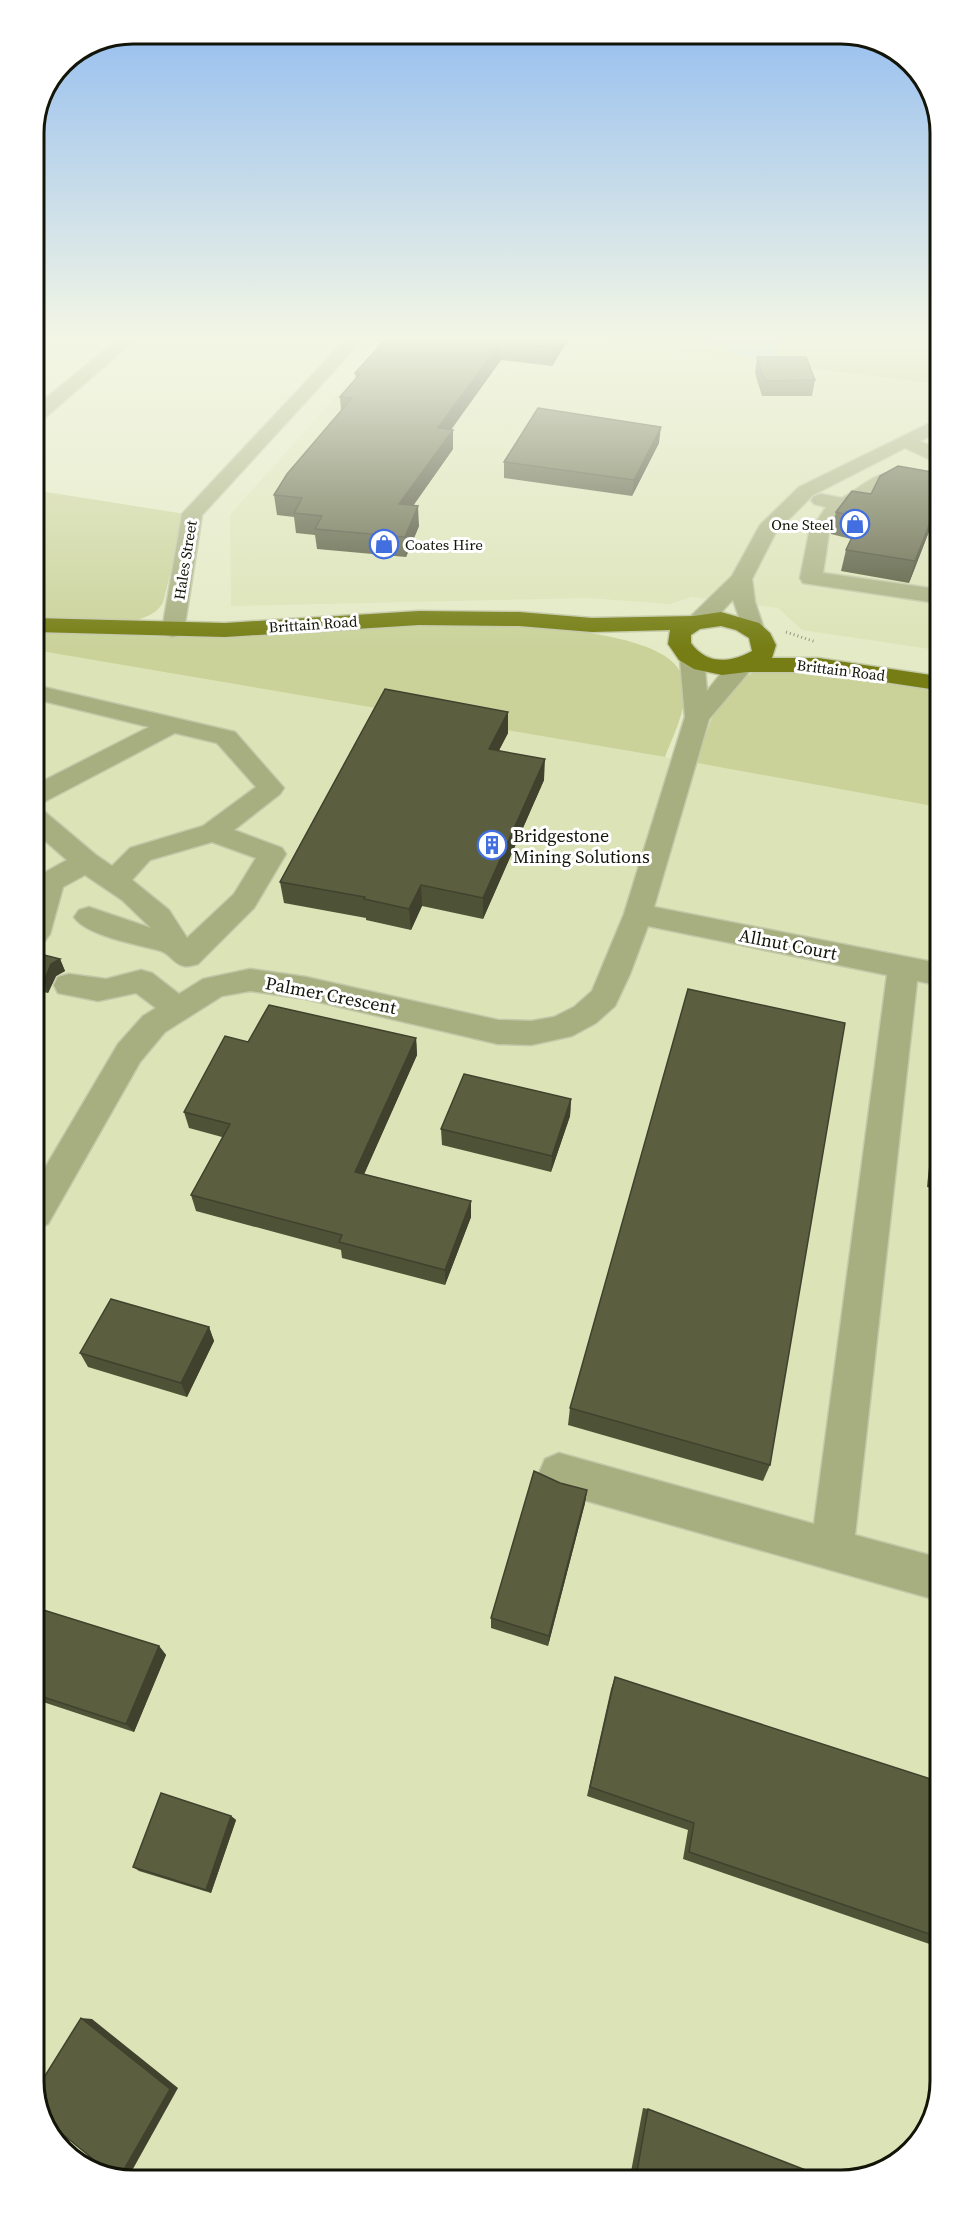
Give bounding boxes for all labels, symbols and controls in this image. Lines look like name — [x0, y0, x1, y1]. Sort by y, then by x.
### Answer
shop icon: One Steel — [839, 508, 871, 540]
place label: One Steel — [771, 514, 835, 535]
street label: Hales Street — [168, 519, 202, 601]
shop icon: Coates Hire — [368, 528, 400, 560]
place label: Coates Hire — [405, 534, 483, 555]
street label: Brittain Road — [268, 610, 359, 638]
street label: Brittain Road — [796, 654, 887, 686]
place label: Bridgestone Mining Solutions — [513, 823, 650, 869]
building icon: Bridgestone Mining Solutions — [476, 829, 508, 861]
street label: Allnut Court — [737, 922, 839, 966]
street label: Palmer Crescent — [263, 970, 399, 1020]

